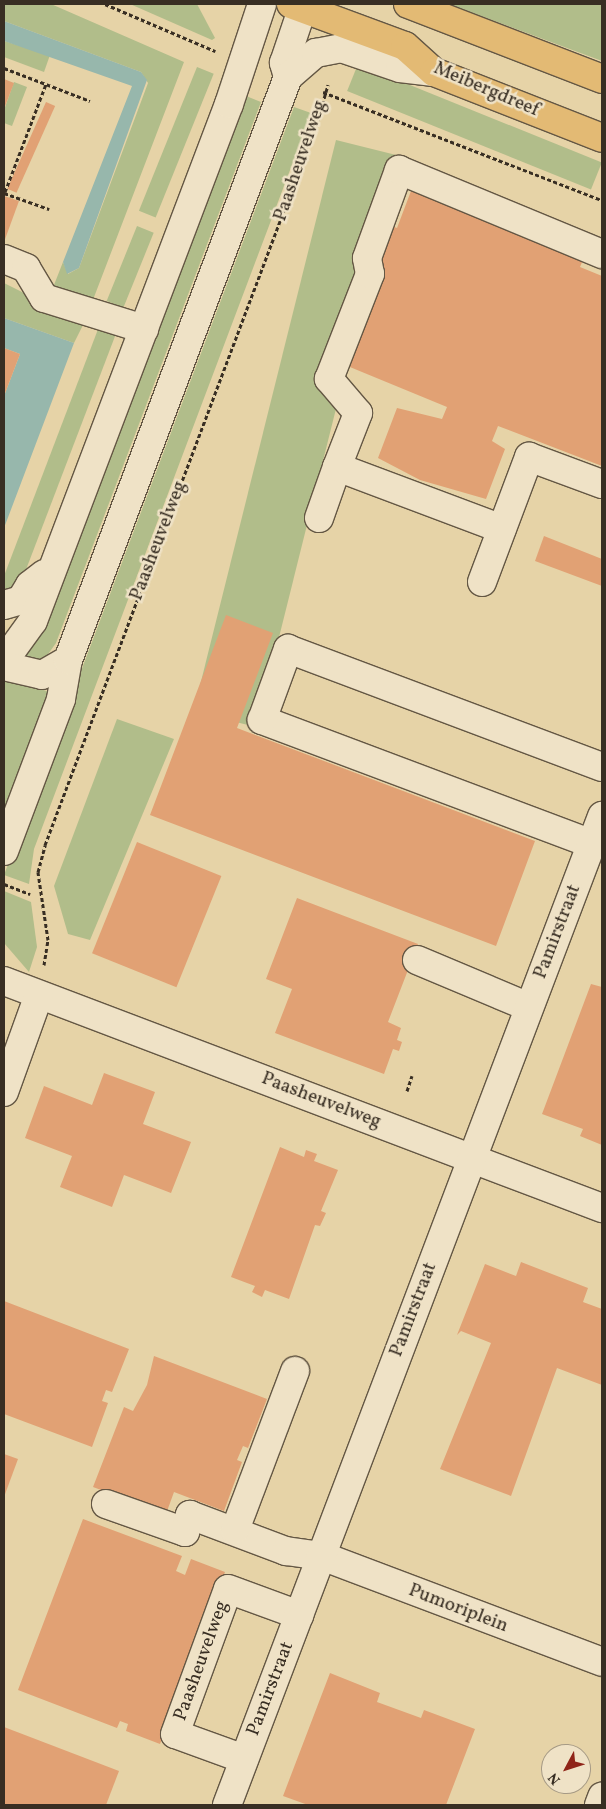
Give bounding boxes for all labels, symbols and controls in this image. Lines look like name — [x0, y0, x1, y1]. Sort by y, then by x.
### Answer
street label: Meibergdreef — [430, 58, 542, 122]
street label: Paasheuvelweg — [270, 98, 332, 224]
street label: Paasheuvelweg — [126, 478, 192, 604]
street label: Pamirstraat — [530, 882, 586, 982]
street label: Paasheuvelweg — [258, 1068, 384, 1134]
street label: Pamirstraat — [386, 1260, 442, 1360]
street label: Pumoriplein — [405, 1580, 511, 1638]
street label: Paasheuvelweg — [170, 1598, 234, 1724]
street label: Pamirstraat — [243, 1639, 299, 1739]
north arrow — [541, 1744, 591, 1794]
text: N — [544, 1768, 565, 1788]

